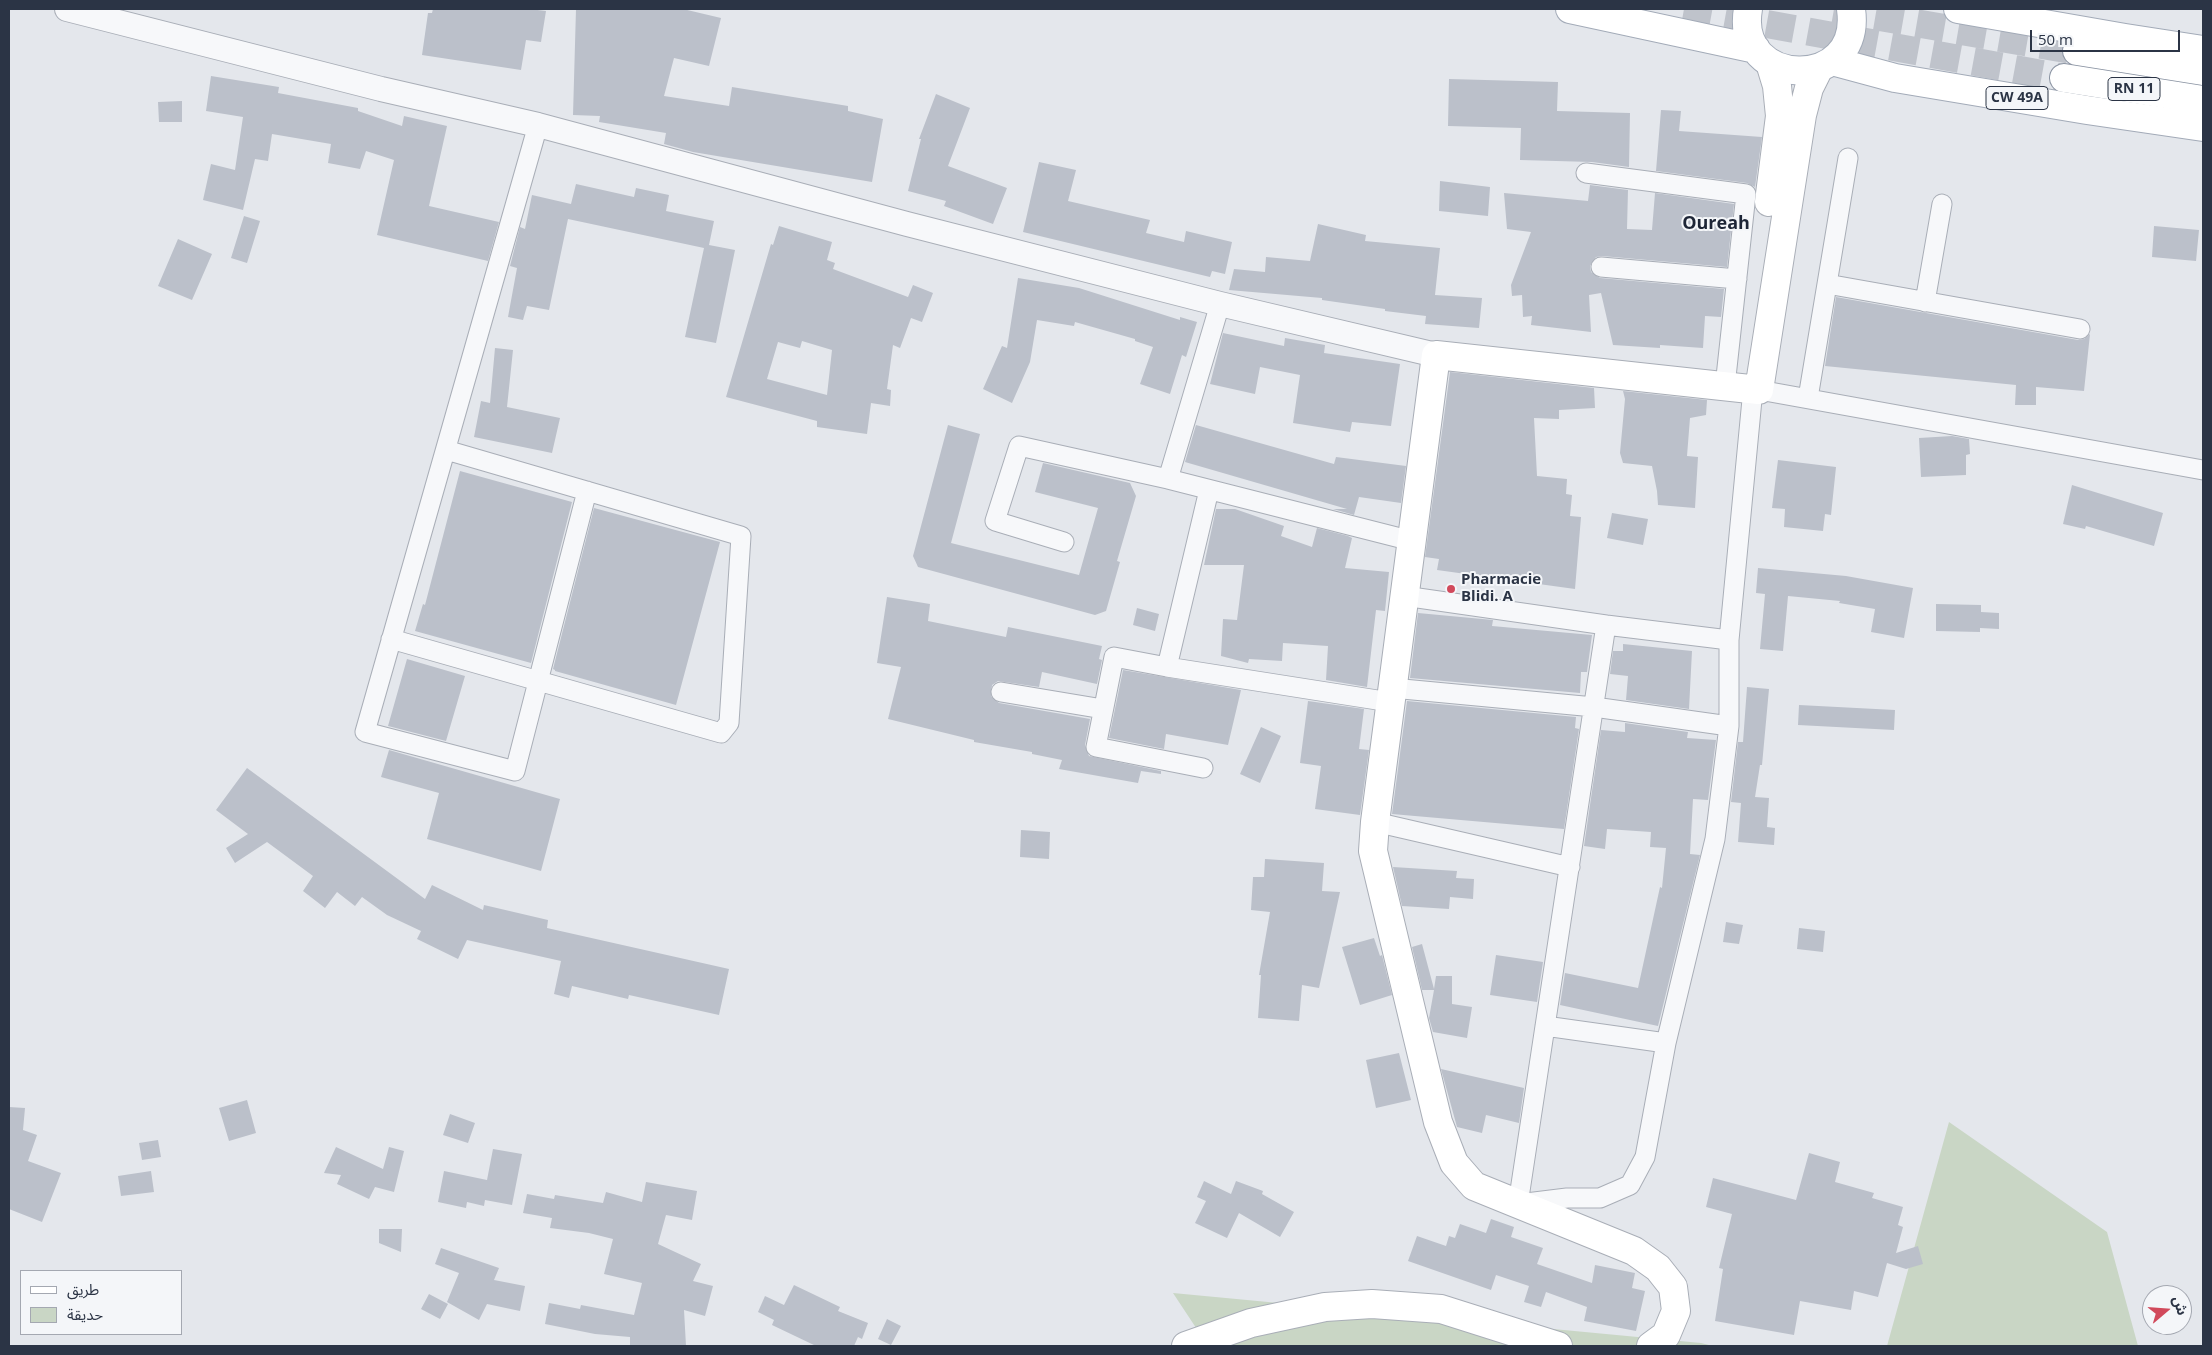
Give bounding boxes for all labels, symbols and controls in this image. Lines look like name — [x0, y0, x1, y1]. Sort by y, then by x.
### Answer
scale bar — [2032, 20, 2182, 52]
text: 50 m — [2038, 29, 2073, 49]
road number: RN 11 — [2108, 78, 2160, 100]
road number: CW 49A — [1986, 86, 2048, 110]
district label: Oureah — [1682, 213, 1750, 235]
place label: Pharmacie Blidi. A — [1461, 571, 1541, 606]
marker: Pharmacie Blidi. A — [1445, 583, 1457, 595]
legend — [20, 1270, 182, 1335]
text: طريق — [67, 1279, 99, 1299]
north arrow — [2142, 1285, 2192, 1335]
text: ش — [2169, 1293, 2193, 1318]
text: حديقة — [67, 1304, 103, 1324]

